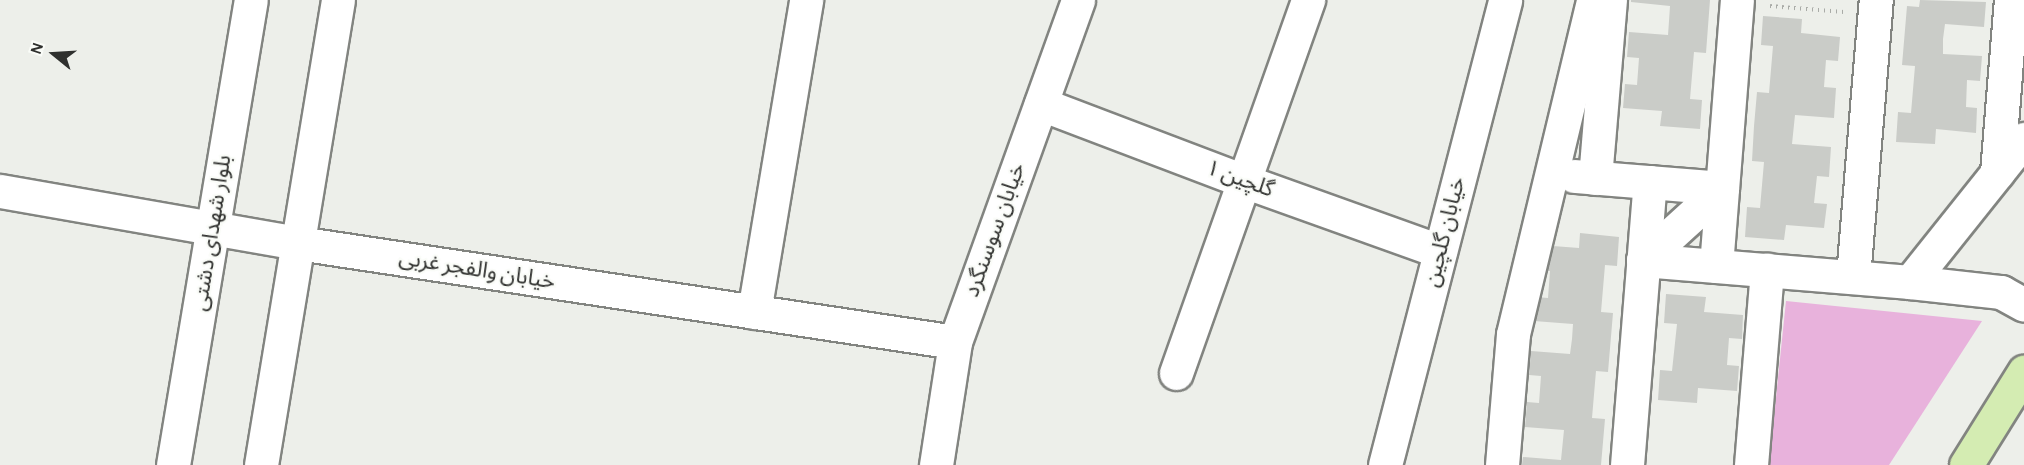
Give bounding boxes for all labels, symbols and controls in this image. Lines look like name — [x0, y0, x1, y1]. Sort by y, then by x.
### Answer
north arrow — [24, 24, 84, 84]
text: N — [28, 41, 46, 56]
street label: بلوار شهدای دشتی — [187, 153, 237, 313]
street label: گلچین ۱ — [1203, 155, 1277, 203]
street label: خیابان سوسنگرد — [959, 159, 1031, 301]
street label: خیابان گلچین — [1419, 174, 1471, 290]
street label: خیابان والفجر غربی — [397, 245, 557, 295]

